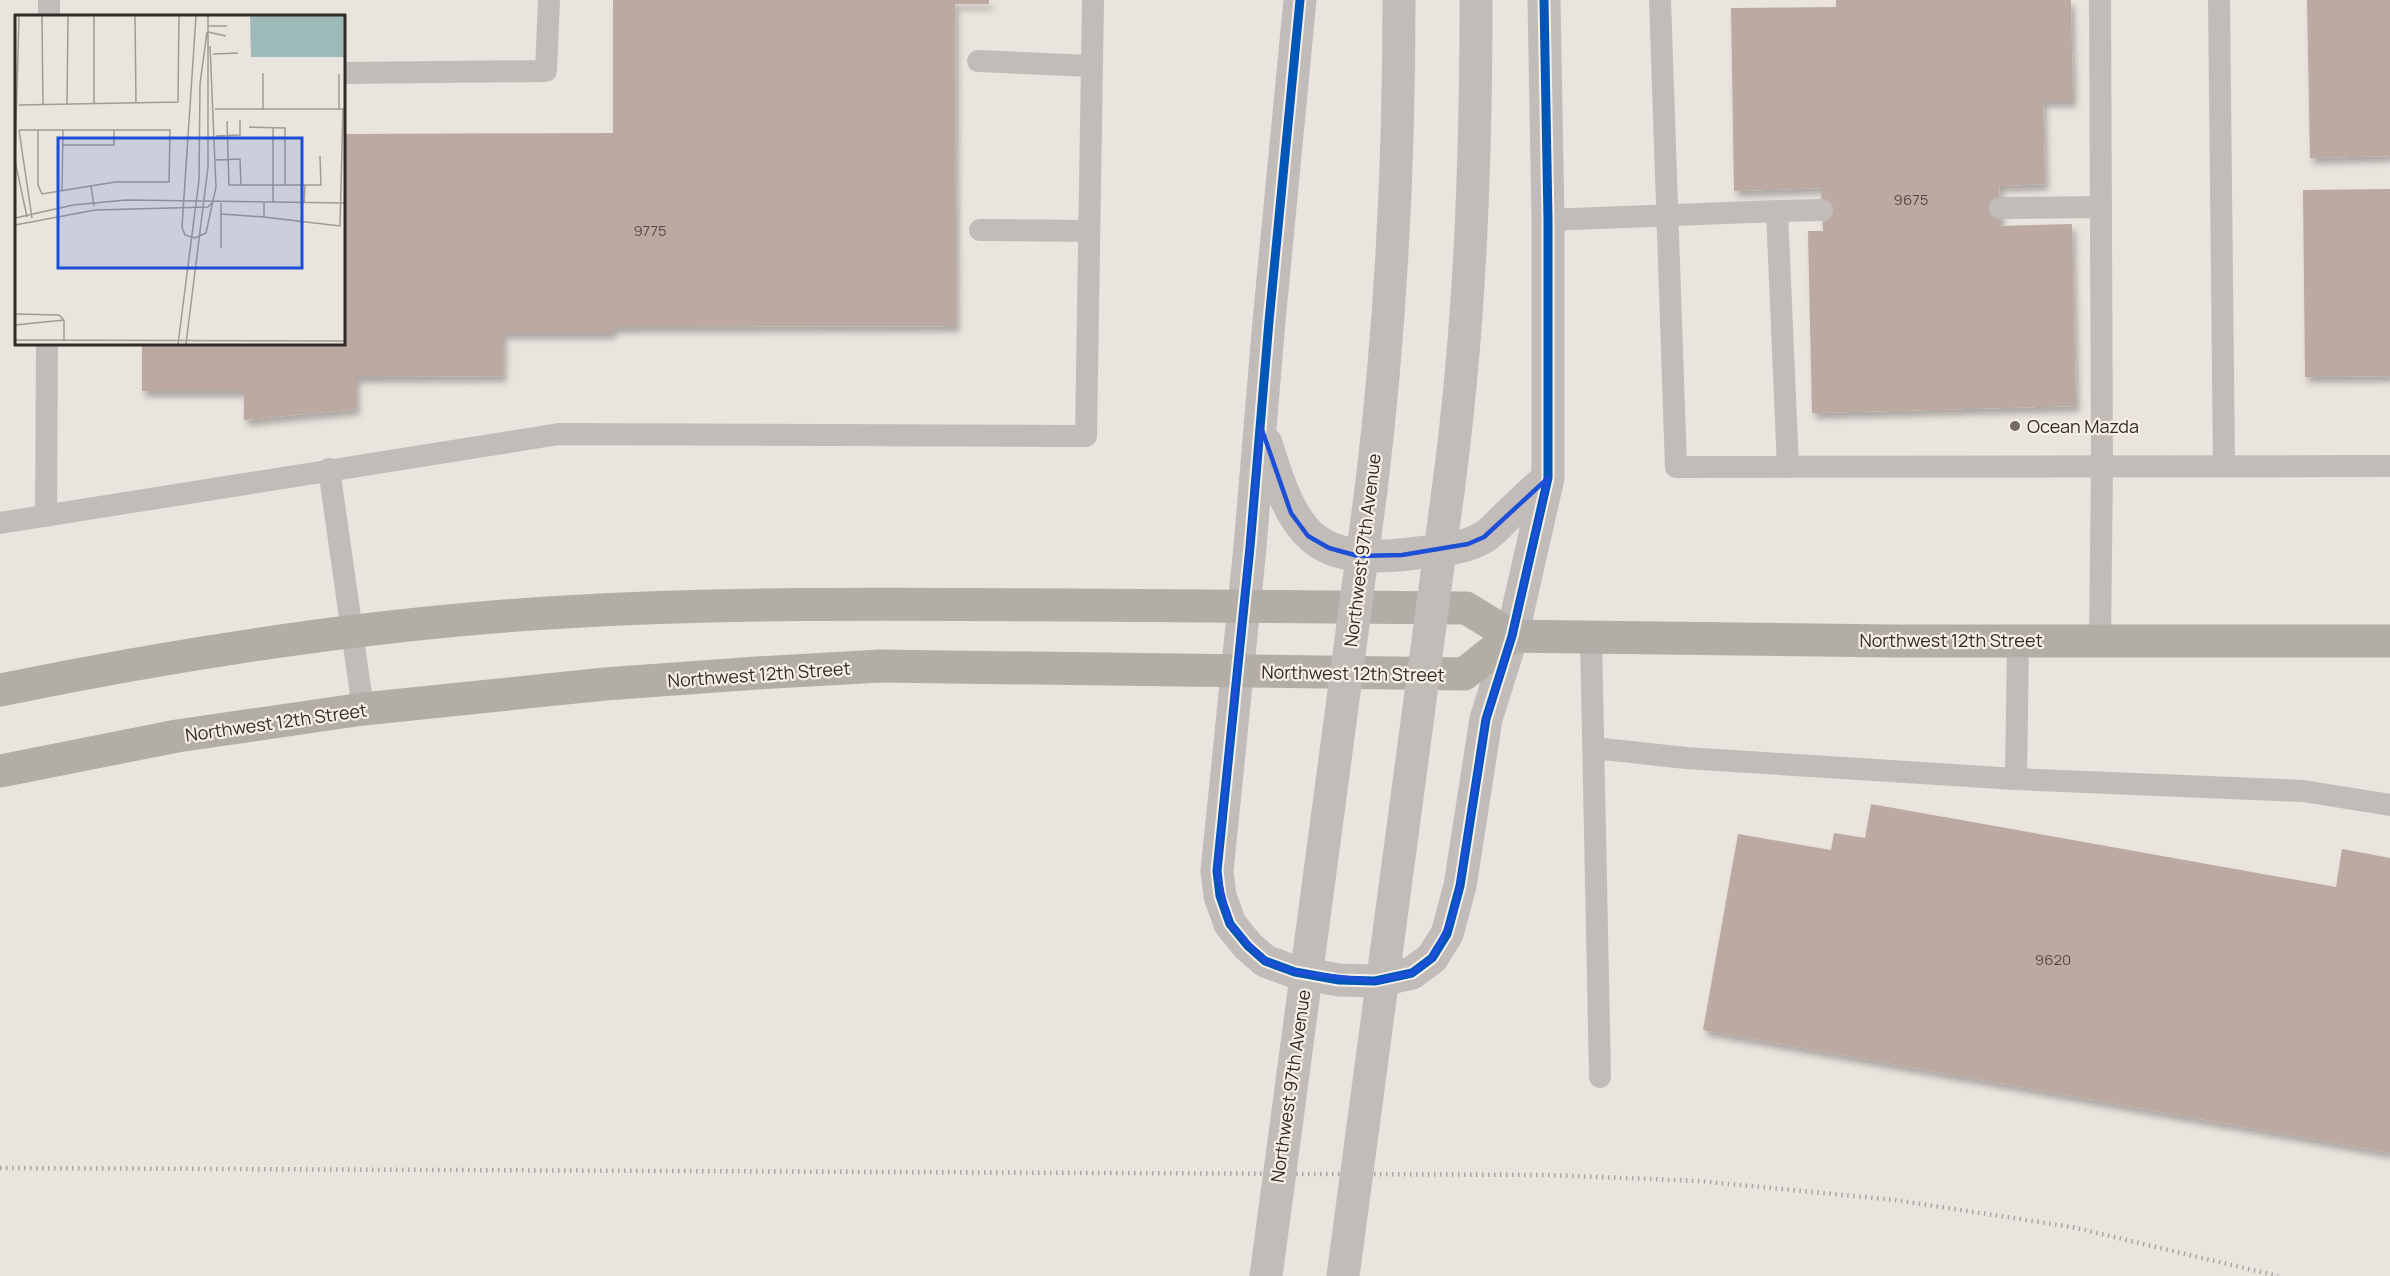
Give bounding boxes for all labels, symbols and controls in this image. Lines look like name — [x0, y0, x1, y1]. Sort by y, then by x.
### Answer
inset map — [15, 15, 345, 345]
house number: 9675 — [1894, 189, 1928, 210]
house number: 9775 — [633, 220, 667, 241]
place label: Ocean Mazda — [2027, 414, 2139, 438]
marker: Ocean Mazda — [2008, 419, 2022, 433]
street label: Northwest 97th Avenue — [1338, 452, 1386, 648]
street label: Northwest 12th Street — [1859, 628, 2043, 652]
street label: Northwest 12th Street — [667, 656, 851, 692]
street label: Northwest 12th Street — [1261, 659, 1445, 687]
street label: Northwest 12th Street — [184, 697, 368, 747]
house number: 9620 — [2035, 949, 2071, 970]
street label: Northwest 97th Avenue — [1265, 988, 1315, 1184]

